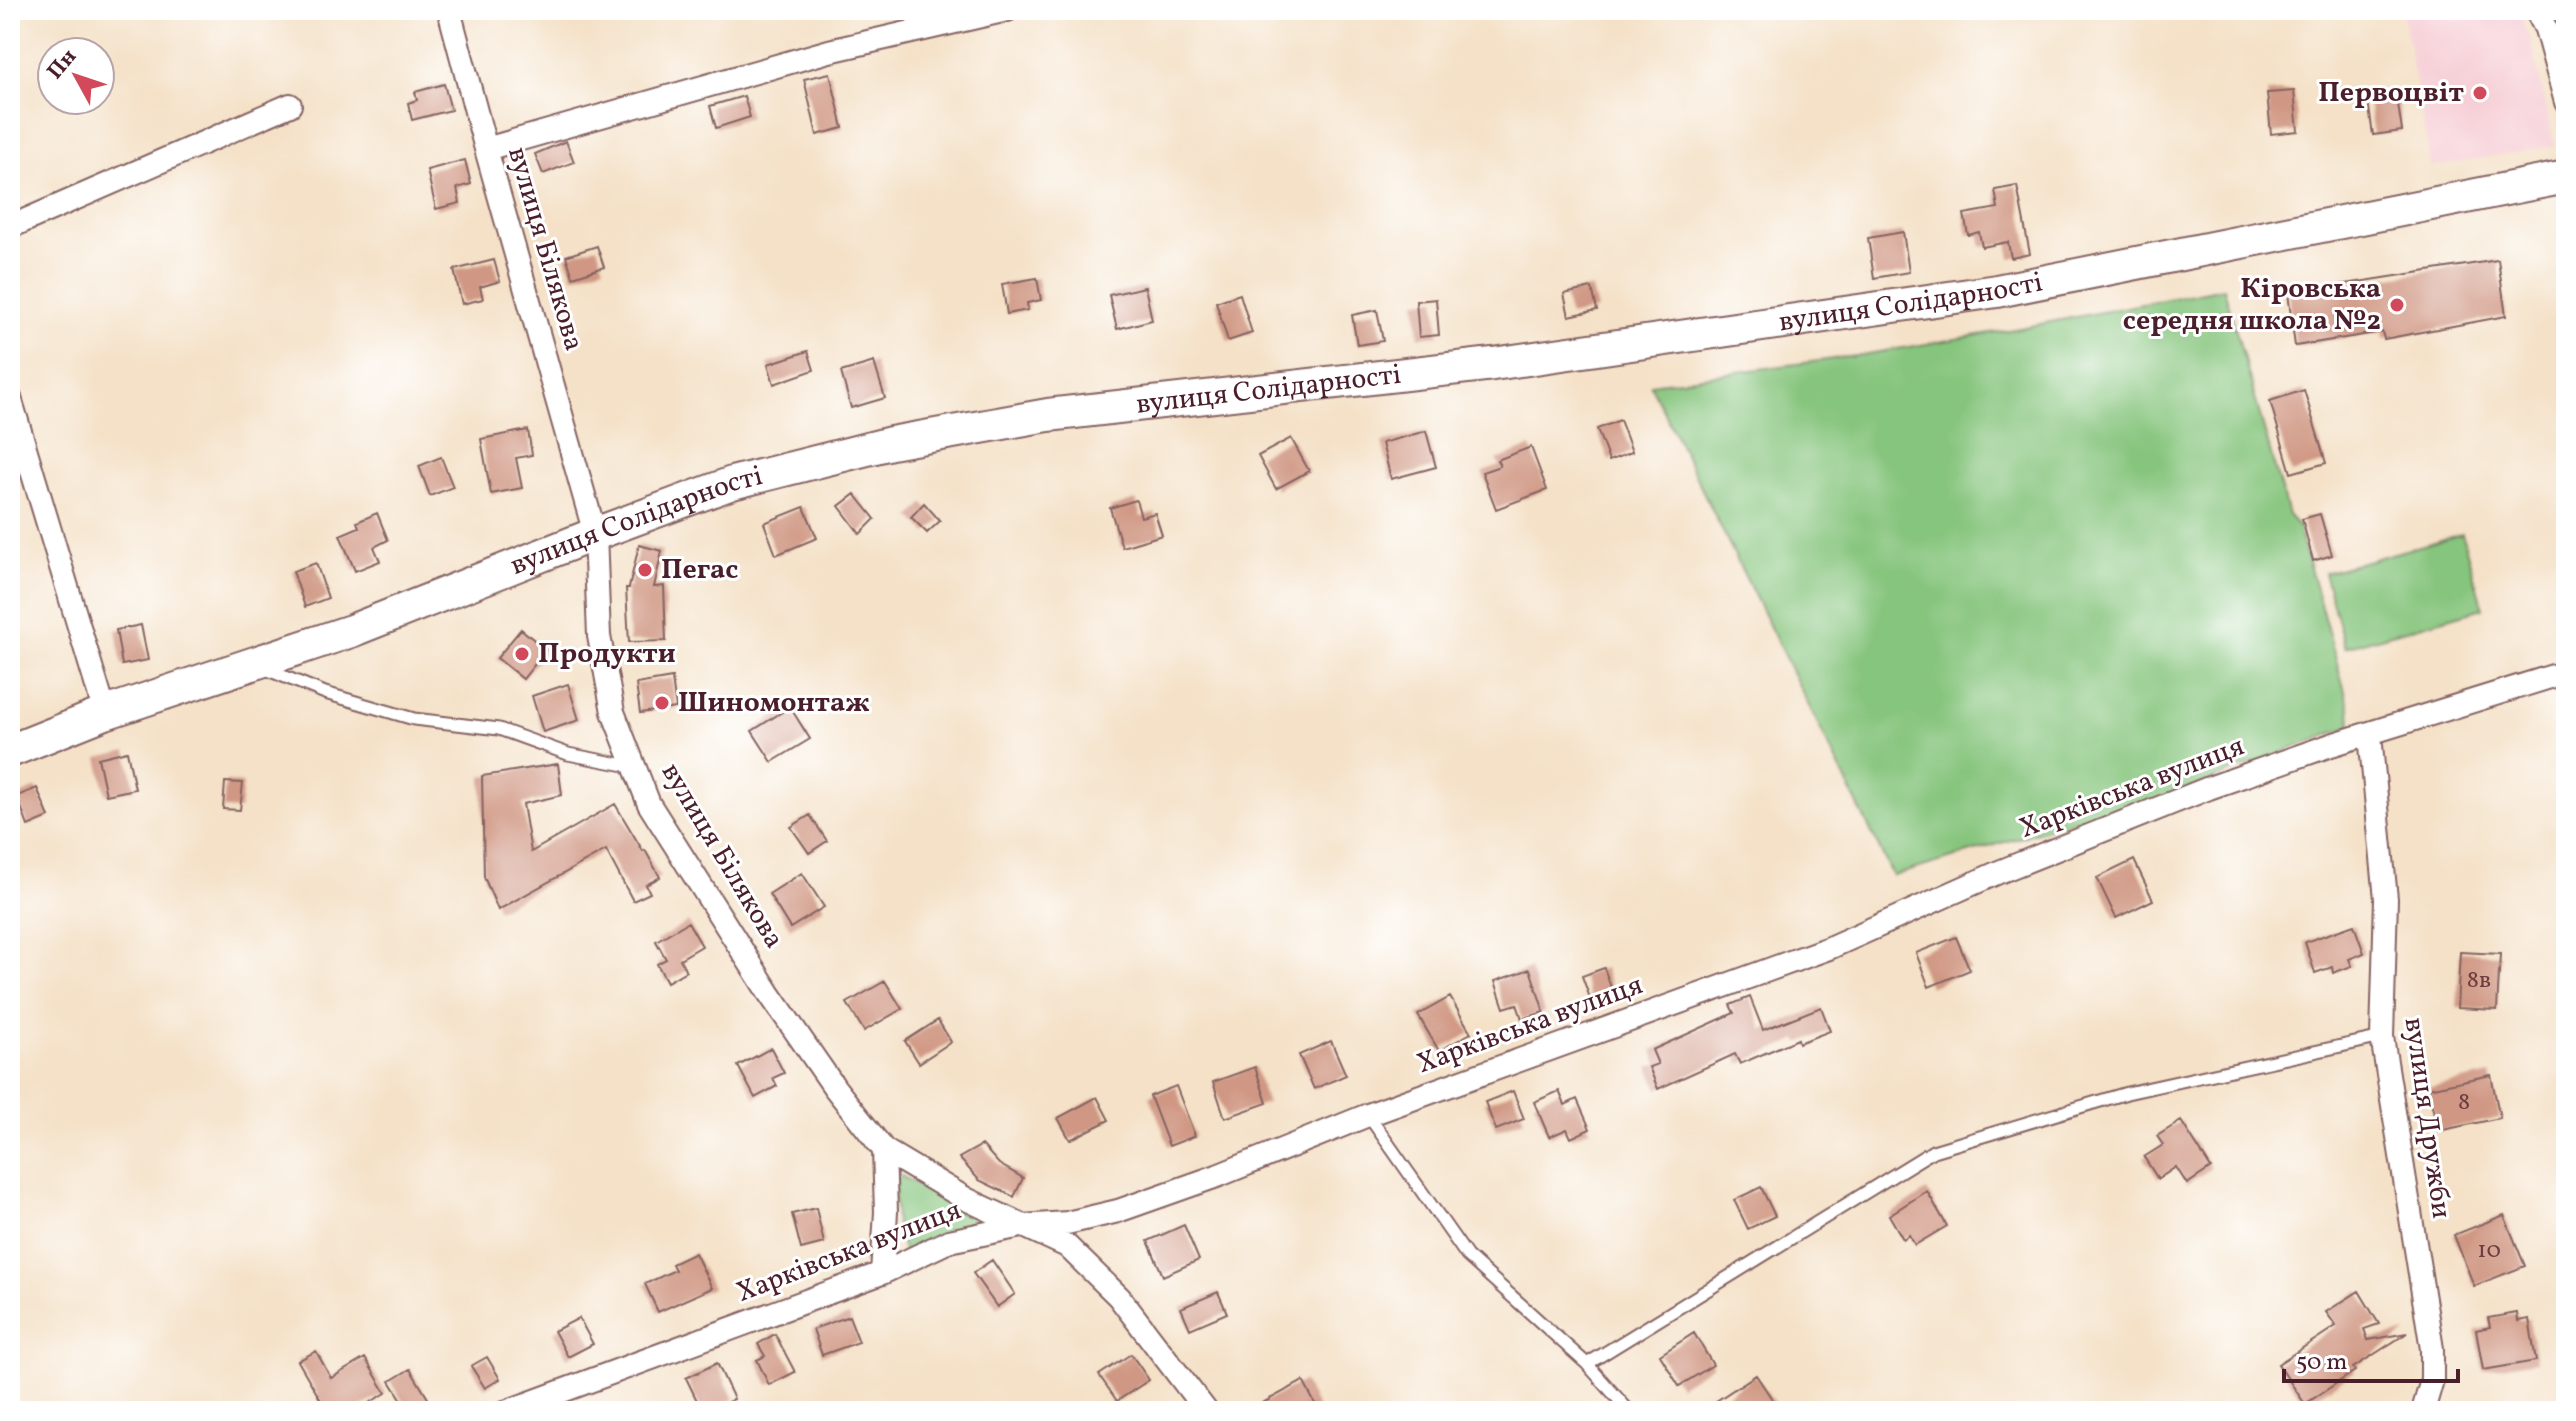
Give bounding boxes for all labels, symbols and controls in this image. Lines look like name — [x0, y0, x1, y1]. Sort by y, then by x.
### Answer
north arrow — [36, 36, 116, 116]
text: Пн — [41, 43, 85, 87]
place label: Первоцвіт — [2318, 74, 2465, 113]
marker: Первоцвіт — [2471, 84, 2489, 102]
street label: вулиця Білякова — [497, 143, 593, 355]
street label: вулиця Солідарності — [1776, 263, 2046, 342]
place label: Кіровська середня школа №2 — [2123, 270, 2381, 341]
marker: Кіровська середня школа №2 — [2388, 296, 2406, 314]
street label: вулиця Солідарності — [1134, 355, 1403, 424]
street label: вулиця Солідарності — [505, 457, 767, 585]
place label: Пегас — [661, 551, 738, 590]
marker: Пегас — [636, 561, 654, 579]
place label: Продукти — [538, 635, 676, 674]
marker: Продукти — [513, 645, 531, 663]
place label: Шиномонтаж — [678, 684, 870, 723]
marker: Шиномонтаж — [653, 694, 671, 712]
street label: Харківська вулиця — [2014, 727, 2250, 849]
street label: вулиця Білякова — [651, 756, 793, 956]
house number: 8в — [2467, 964, 2491, 998]
street label: Харківська вулиця — [1412, 966, 1648, 1084]
street label: вулиця Дружби — [2394, 1015, 2460, 1221]
house number: 8 — [2458, 1086, 2470, 1120]
street label: Харківська вулиця — [731, 1191, 967, 1313]
house number: 10 — [2477, 1234, 2501, 1268]
scale bar — [2284, 1333, 2458, 1383]
text: 50 m — [2296, 1346, 2348, 1380]

